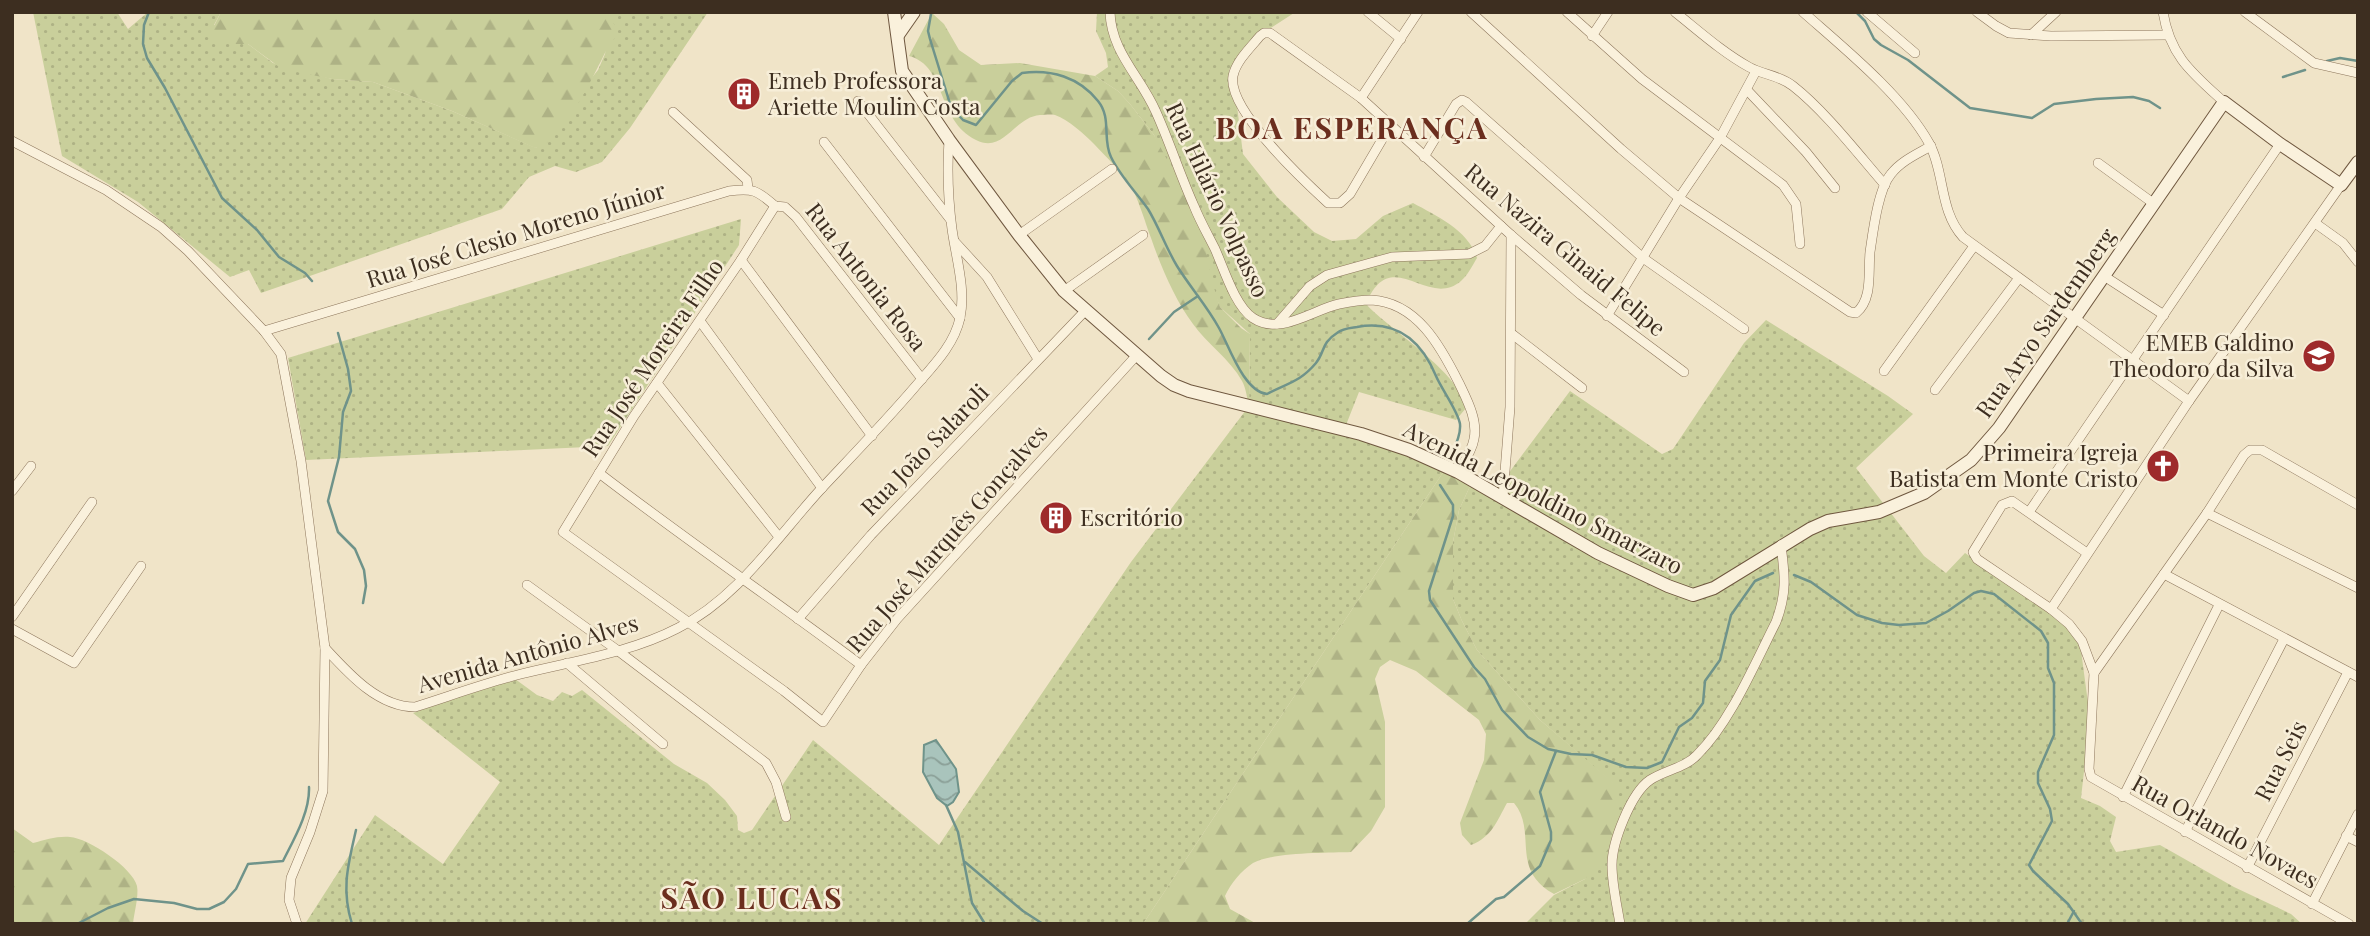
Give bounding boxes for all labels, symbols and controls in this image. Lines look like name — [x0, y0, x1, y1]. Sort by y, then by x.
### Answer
place label: Emeb Professora Ariette Moulin Costa — [767, 64, 981, 121]
building icon: Emeb Professora Ariette Moulin Costa — [725, 75, 763, 113]
street label: Rua Hilário Volpasso — [1160, 97, 1277, 302]
district label: BOA ESPERANÇA — [1215, 107, 1489, 147]
street label: Rua Nazira Ginaid Felipe — [1459, 155, 1673, 342]
street label: Rua José Clesio Moreno Júnior — [362, 173, 669, 294]
street label: Rua Antonia Rosa — [800, 196, 935, 357]
street label: Rua Aryo Sardemberg — [1968, 221, 2122, 423]
street label: Rua José Moreira Filho — [574, 252, 730, 462]
place label: EMEB Galdino Theodoro da Silva — [2109, 326, 2295, 383]
school or university icon: EMEB Galdino Theodoro da Silva — [2300, 337, 2338, 375]
street label: Rua João Salaroli — [853, 376, 995, 522]
street label: Avenida Leopoldino Smarzaro — [1398, 412, 1688, 581]
street label: Rua José Marquês Gonçalves — [838, 418, 1053, 658]
place label: Primeira Igreja Batista em Monte Cristo — [1889, 436, 2139, 493]
church icon: Primeira Igreja Batista em Monte Cristo — [2144, 447, 2182, 485]
building icon: Escritório — [1037, 499, 1075, 537]
place label: Escritório — [1080, 501, 1183, 532]
street label: Avenida Antônio Alves — [413, 606, 642, 699]
street label: Rua Seis — [2246, 715, 2313, 806]
street label: Rua Orlando Novaes — [2127, 767, 2324, 895]
district label: SÃO LUCAS — [661, 877, 843, 917]

